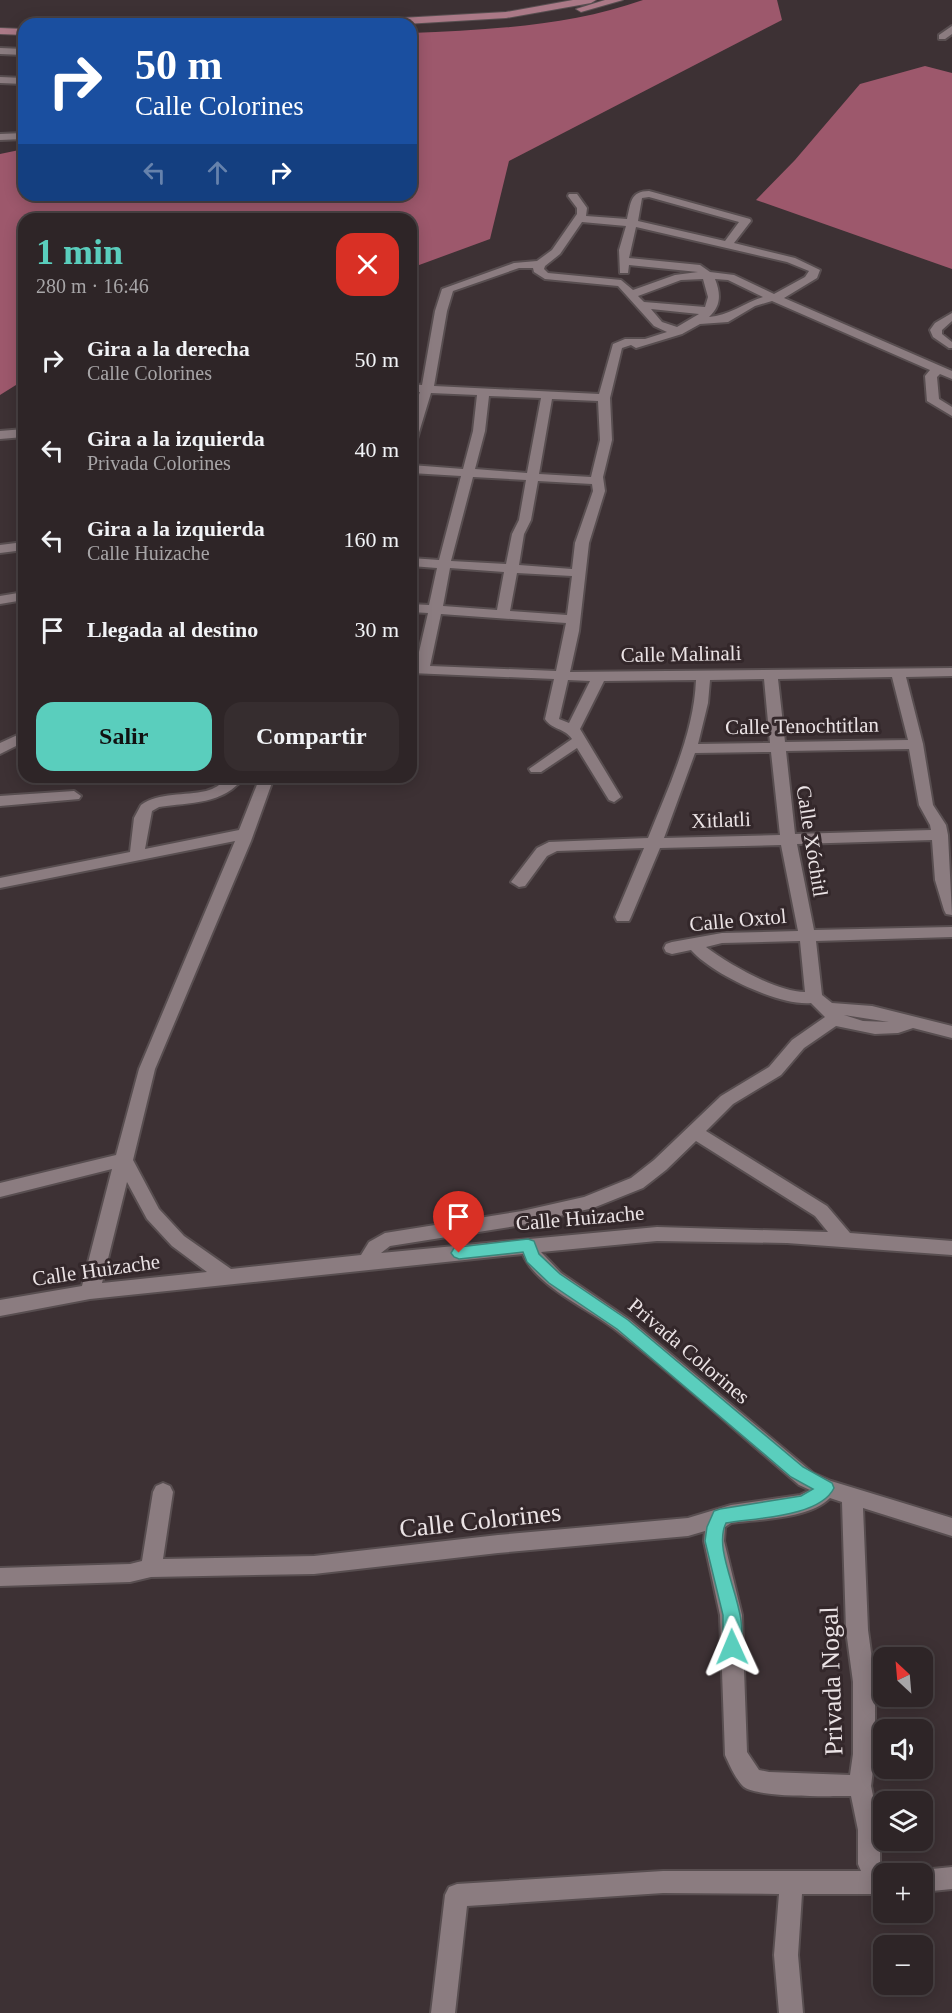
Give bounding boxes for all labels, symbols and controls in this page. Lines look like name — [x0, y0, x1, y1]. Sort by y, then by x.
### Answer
icon: right — [36, 42, 114, 120]
text: 50 m — [135, 42, 223, 88]
text: Calle Colorines — [135, 91, 304, 121]
icon: left — [138, 156, 171, 189]
icon: ahead — [201, 156, 234, 189]
icon: right — [264, 156, 297, 189]
text: 1 min — [36, 232, 123, 272]
button: close — [336, 233, 399, 296]
text: 280 m · 16:46 — [36, 275, 149, 297]
text: Gira a la derecha — [87, 336, 250, 361]
icon: right — [36, 344, 69, 377]
text: 50 m — [354, 347, 399, 372]
text: Calle Colorines — [87, 362, 212, 384]
text: Gira a la izquierda — [87, 426, 265, 451]
icon: left — [36, 434, 69, 467]
text: 40 m — [354, 437, 399, 462]
text: Privada Colorines — [87, 452, 231, 474]
text: Gira a la izquierda — [87, 516, 265, 541]
icon: left — [36, 524, 69, 557]
text: 160 m — [343, 527, 399, 552]
text: Calle Huizache — [87, 542, 210, 564]
icon: arrive — [36, 614, 69, 647]
text: Llegada al destino — [87, 617, 258, 642]
text: 30 m — [354, 617, 399, 642]
street label: Calle Malinali — [620, 641, 742, 667]
button: Salir — [36, 702, 212, 771]
button: Compartir — [224, 702, 399, 771]
street label: Calle Tenochtitlan — [725, 713, 880, 739]
street label: Calle Xóchitl — [791, 784, 833, 899]
street label: Xitlatli — [691, 807, 751, 833]
street label: Calle Oxtol — [688, 904, 788, 936]
pin — [433, 1191, 484, 1253]
icon: arrive — [442, 1200, 475, 1233]
street label: Calle Huizache — [515, 1200, 645, 1236]
street label: Calle Huizache — [31, 1249, 161, 1291]
street label: Privada Colorines — [623, 1293, 755, 1409]
street label: Calle Colorines — [398, 1498, 562, 1543]
street label: Privada Nogal — [814, 1606, 849, 1756]
position arrow — [700, 1615, 764, 1679]
north arrow — [873, 1647, 933, 1707]
map controls — [873, 1647, 933, 1995]
button: sound — [873, 1719, 933, 1779]
button: layers — [873, 1791, 933, 1851]
button: + — [873, 1863, 933, 1923]
button: − — [873, 1935, 933, 1995]

